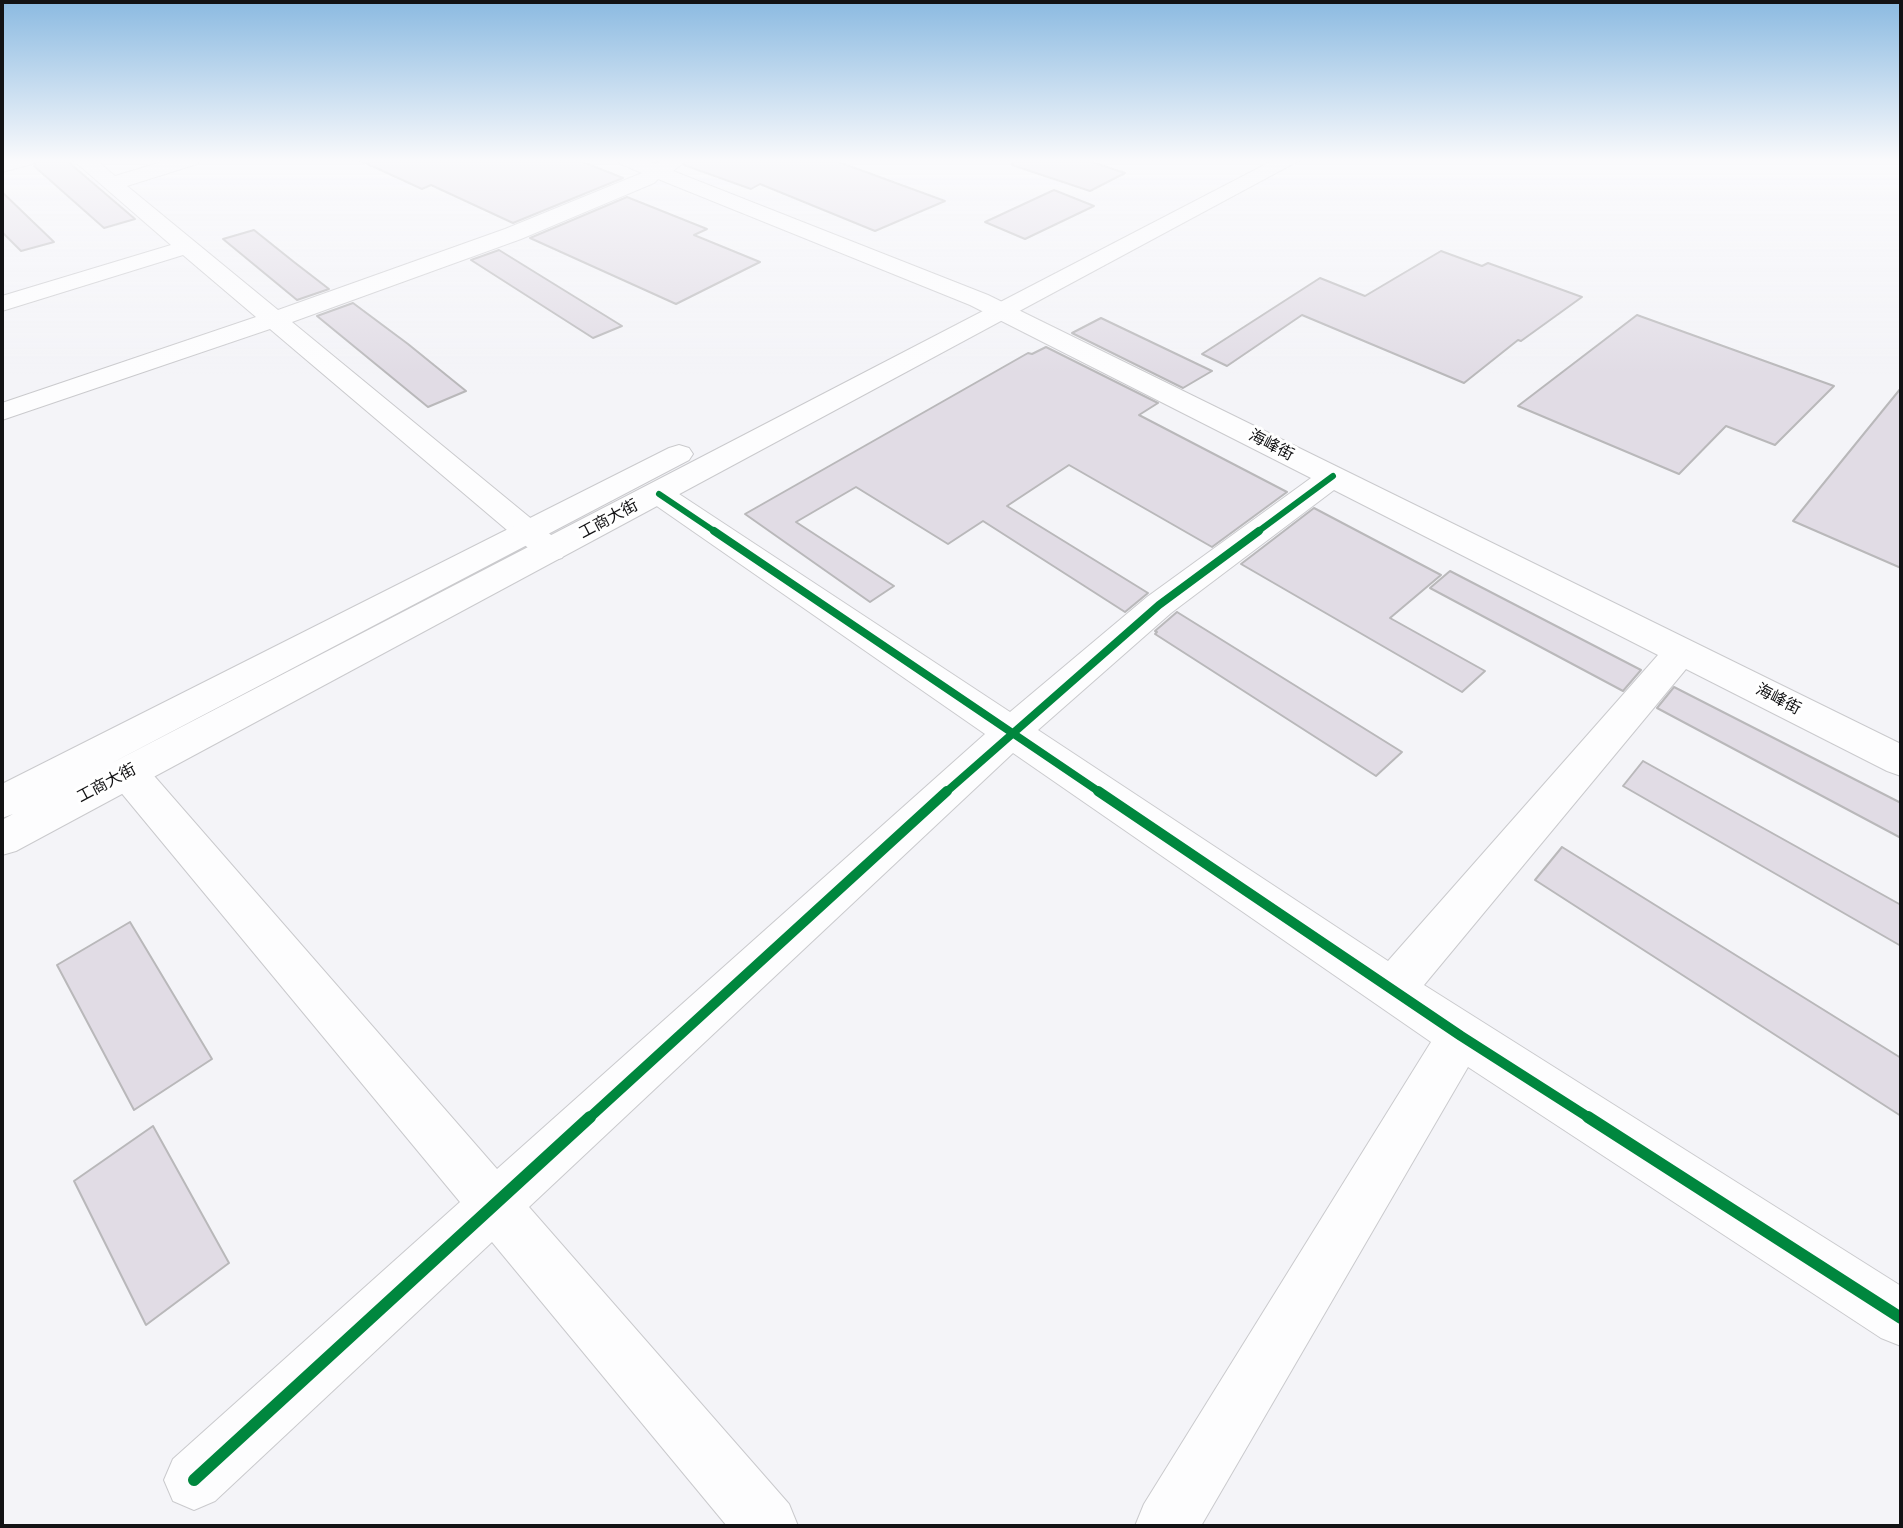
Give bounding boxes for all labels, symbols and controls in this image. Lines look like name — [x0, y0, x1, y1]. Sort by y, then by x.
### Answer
street label: 海峰街 — [1245, 427, 1297, 465]
street label: 工商大街 — [576, 497, 642, 543]
street label: 海峰街 — [1752, 681, 1804, 719]
street label: 工商大街 — [74, 761, 140, 807]

